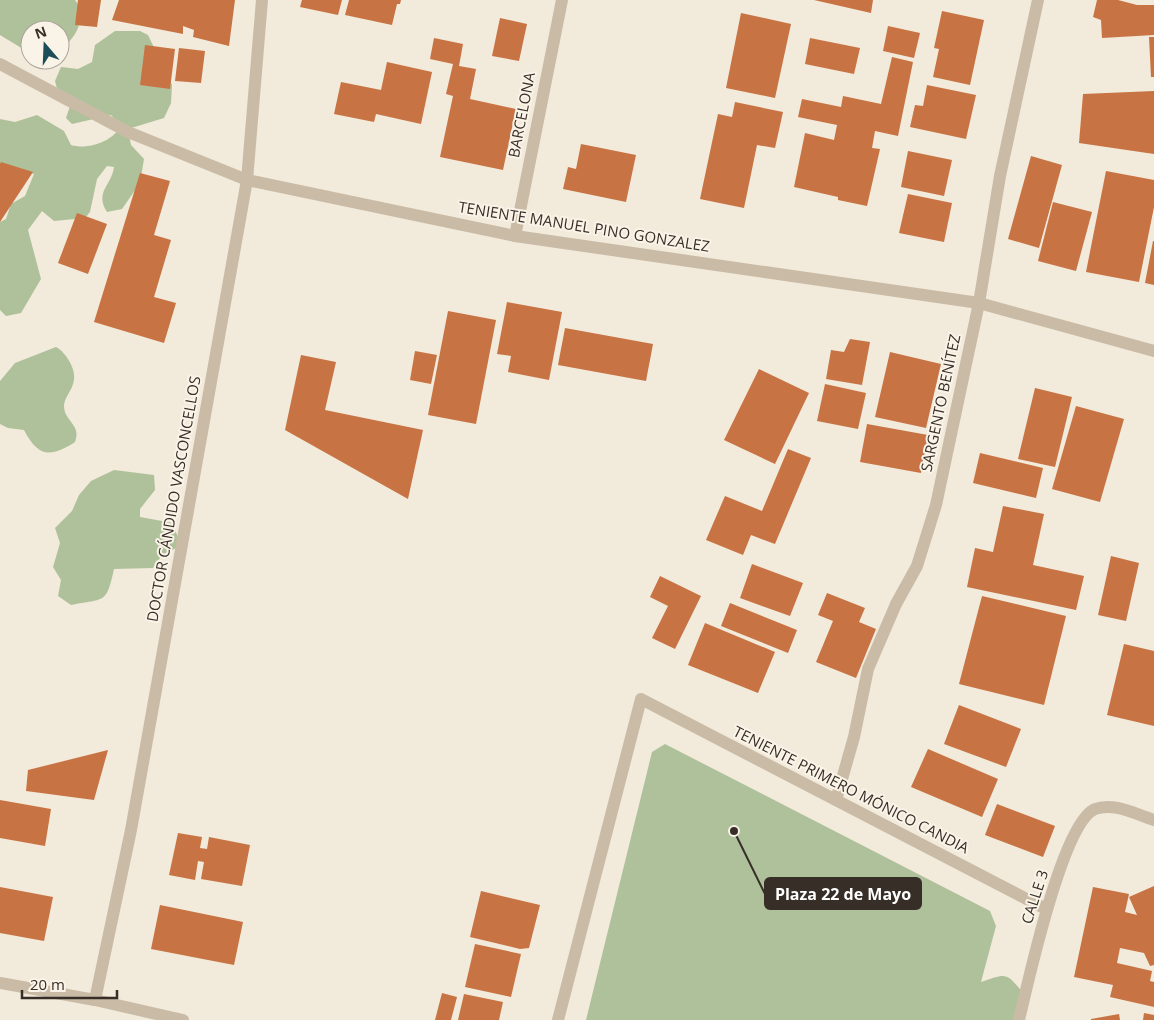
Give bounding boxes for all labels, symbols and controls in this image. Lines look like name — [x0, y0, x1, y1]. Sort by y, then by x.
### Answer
north arrow — [20, 20, 70, 70]
text: N — [32, 21, 49, 43]
street label: BARCELONA — [503, 70, 539, 159]
street label: TENIENTE MANUEL PINO GONZALEZ — [457, 196, 711, 256]
street label: SARGENTO BENÍTEZ — [916, 332, 964, 473]
street label: DOCTOR CÁNDIDO VASCONCELLOS — [142, 374, 205, 623]
street label: TENIENTE PRIMERO MÓNICO CANDIA — [730, 721, 973, 858]
street label: CALLE 3 — [1016, 867, 1052, 926]
callout: Plaza 22 de Mayo — [765, 878, 921, 909]
text: Plaza 22 de Mayo — [775, 883, 911, 905]
scale bar — [22, 968, 118, 1000]
text: 20 m — [30, 974, 65, 994]

